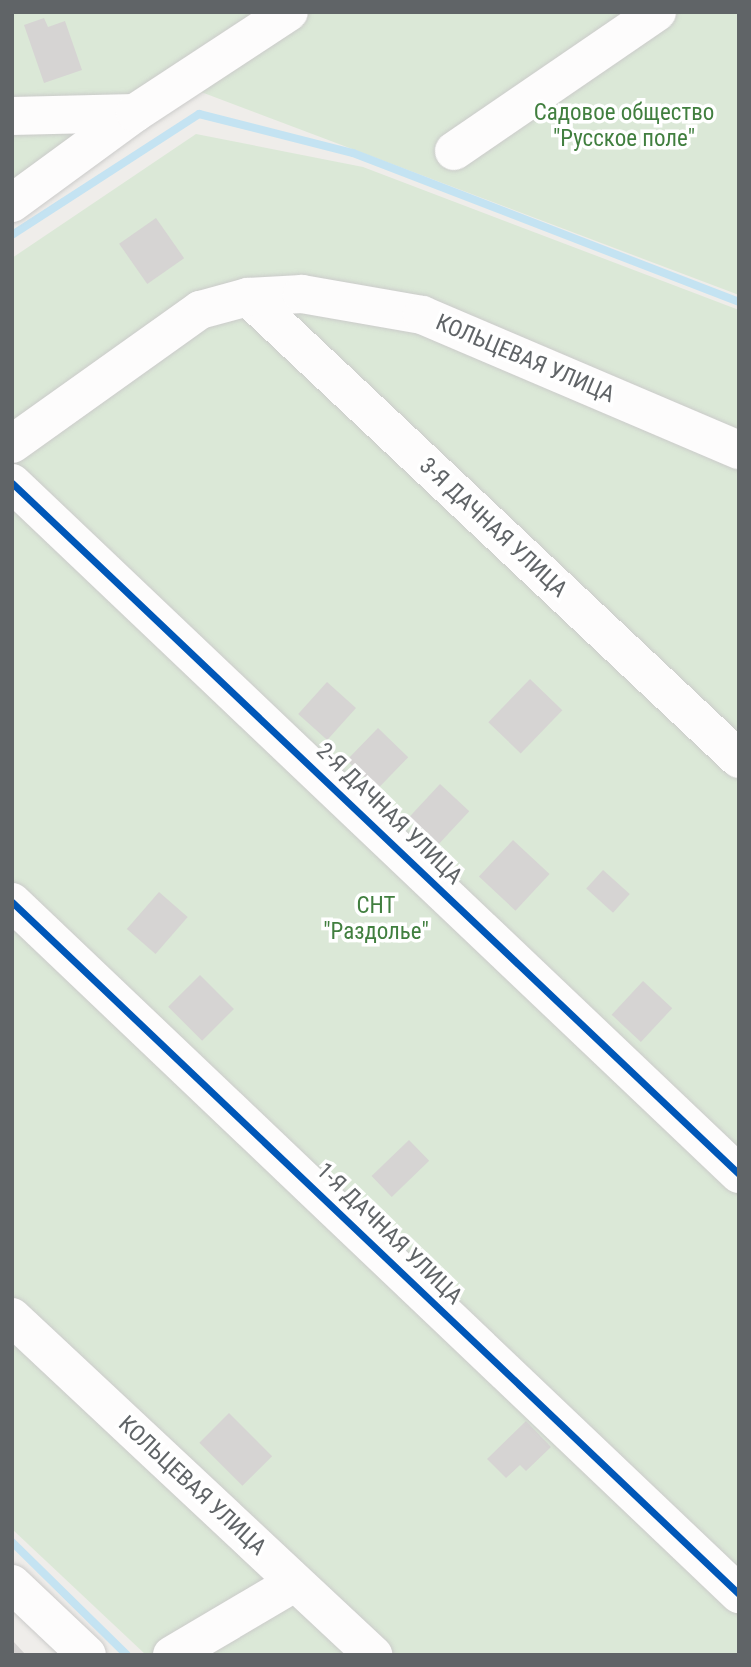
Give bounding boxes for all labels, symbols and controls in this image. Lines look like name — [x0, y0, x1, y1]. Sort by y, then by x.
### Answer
park label: Садовое общество "Русское поле" — [534, 99, 714, 153]
street label: КОЛЬЦЕВАЯ УЛИЦА — [431, 309, 619, 409]
street label: 3-Я ДАЧНАЯ УЛИЦА — [414, 453, 572, 603]
street label: 2-Я ДАЧНАЯ УЛИЦА — [310, 738, 468, 890]
park label: СНТ "Раздолье" — [323, 892, 429, 946]
street label: 1-Я ДАЧНАЯ УЛИЦА — [310, 1158, 468, 1310]
street label: КОЛЬЦЕВАЯ УЛИЦА — [113, 1411, 271, 1561]

